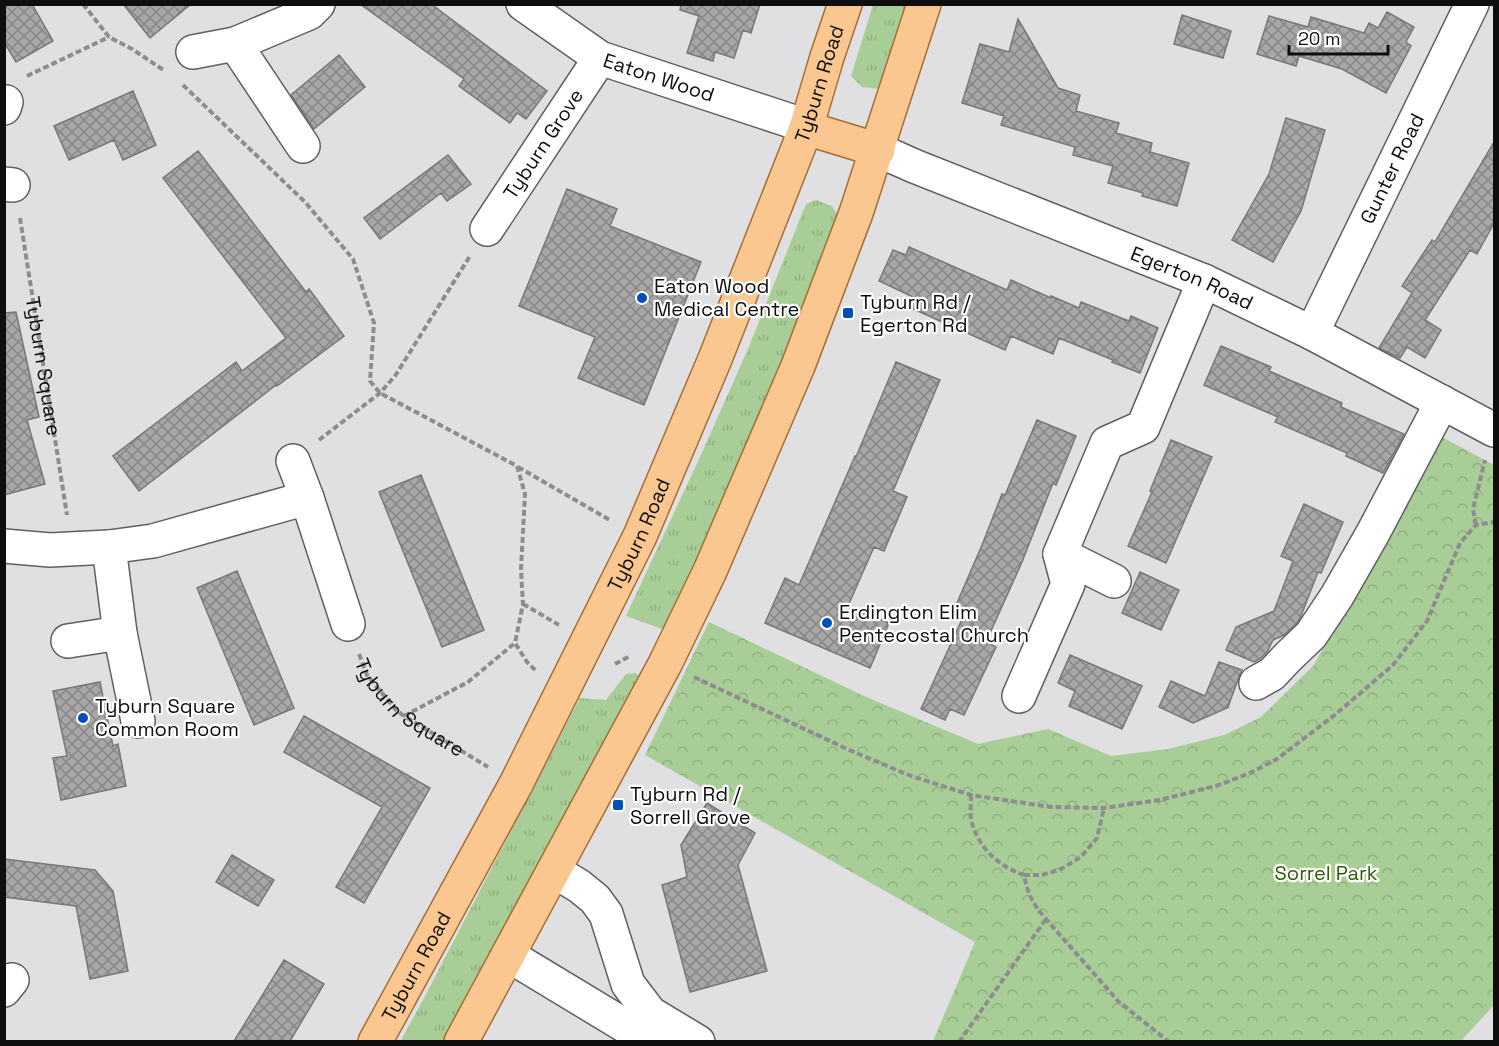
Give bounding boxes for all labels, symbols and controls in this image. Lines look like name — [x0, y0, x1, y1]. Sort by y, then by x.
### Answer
scale bar — [1289, 18, 1388, 56]
street label: Tyburn Road — [789, 22, 850, 146]
text: 20 m — [1298, 27, 1341, 50]
street label: Eaton Wood — [600, 47, 718, 108]
street label: Tyburn Grove — [497, 84, 589, 204]
street label: Gunter Road — [1354, 109, 1430, 228]
street label: Egerton Road — [1127, 240, 1258, 316]
place label: Eaton Wood Medical Centre — [654, 273, 799, 322]
place label: Tyburn Rd / Egerton Rd — [860, 289, 971, 338]
marker: Eaton Wood Medical Centre — [635, 291, 649, 305]
street label: Tyburn Square — [20, 295, 67, 438]
marker: Tyburn Rd / Egerton Rd — [841, 306, 855, 320]
street label: Tyburn Road — [601, 474, 676, 596]
place label: Erdington Elim Pentecostal Church — [839, 599, 1029, 648]
marker: Erdington Elim Pentecostal Church — [820, 616, 834, 630]
street label: Tyburn Square — [349, 655, 469, 763]
place label: Tyburn Square Common Room — [95, 693, 239, 742]
marker: Tyburn Square Common Room — [76, 711, 90, 725]
place label: Tyburn Rd / Sorrell Grove — [630, 781, 751, 830]
marker: Tyburn Rd / Sorrell Grove — [611, 798, 625, 812]
park label: Sorrel Park — [1275, 860, 1378, 886]
street label: Tyburn Road — [376, 907, 457, 1026]

